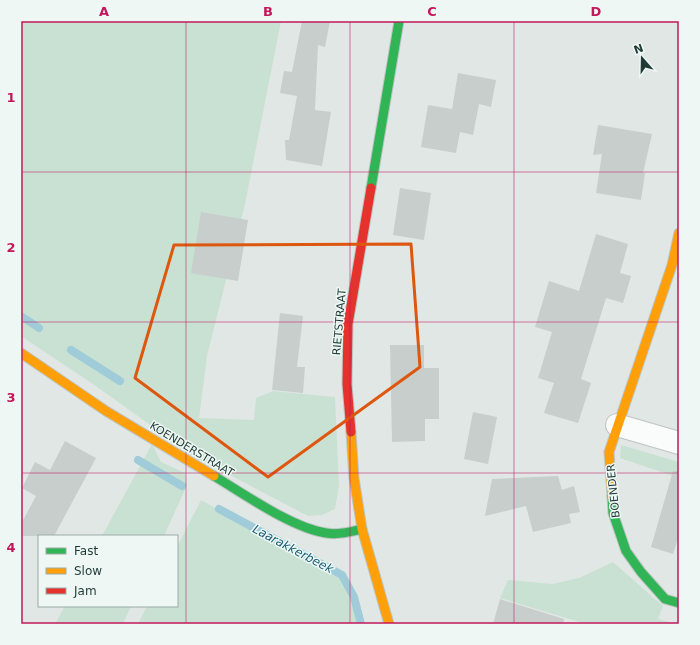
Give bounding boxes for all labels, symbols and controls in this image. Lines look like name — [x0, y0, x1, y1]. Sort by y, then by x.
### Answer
text: A — [99, 4, 109, 19]
text: B — [263, 4, 273, 19]
text: C — [427, 4, 437, 19]
text: D — [591, 4, 602, 19]
north arrow — [622, 38, 662, 78]
text: N — [632, 41, 645, 57]
text: 1 — [6, 90, 16, 105]
text: 2 — [6, 240, 16, 255]
street label: RIETSTRAAT — [330, 288, 349, 356]
text: 3 — [6, 390, 16, 405]
street label: KOENDERSTRAAT — [147, 419, 236, 480]
street label: BOENDER — [604, 463, 623, 519]
water label: Laarakkerbeek — [250, 522, 337, 577]
legend — [38, 535, 178, 607]
text: 4 — [6, 540, 16, 555]
text: Fast — [74, 544, 98, 558]
text: Slow — [74, 564, 102, 578]
text: Jam — [73, 584, 97, 598]

